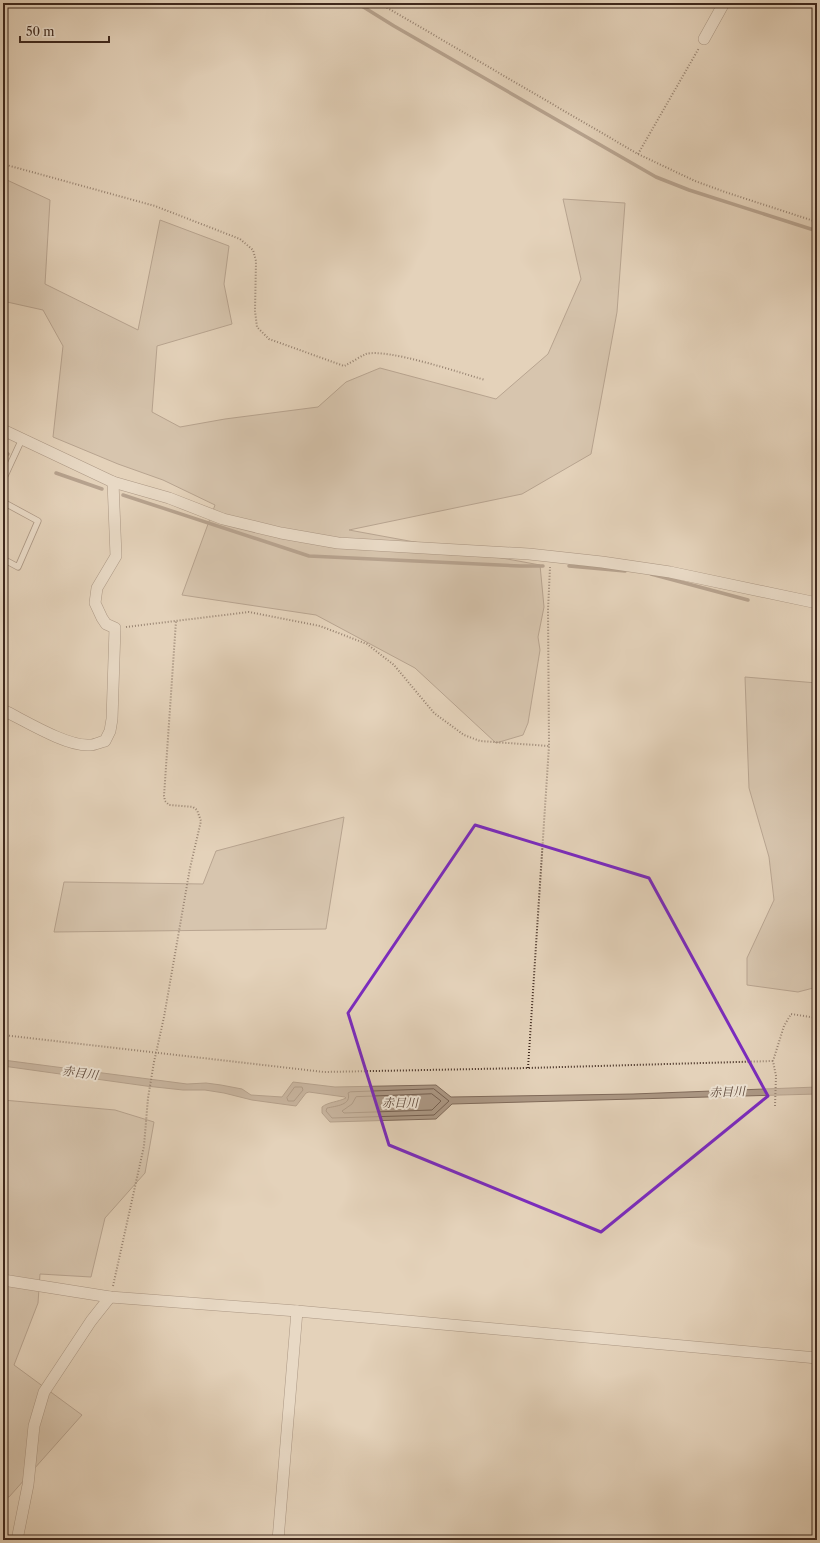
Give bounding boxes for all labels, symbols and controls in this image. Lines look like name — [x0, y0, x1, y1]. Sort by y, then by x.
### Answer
scale bar — [20, 18, 109, 44]
text: 50 m — [26, 24, 55, 39]
water label: 赤目川 — [61, 1063, 101, 1083]
water label: 赤目川 — [709, 1083, 747, 1100]
water label: 赤目川 — [382, 1095, 420, 1110]

